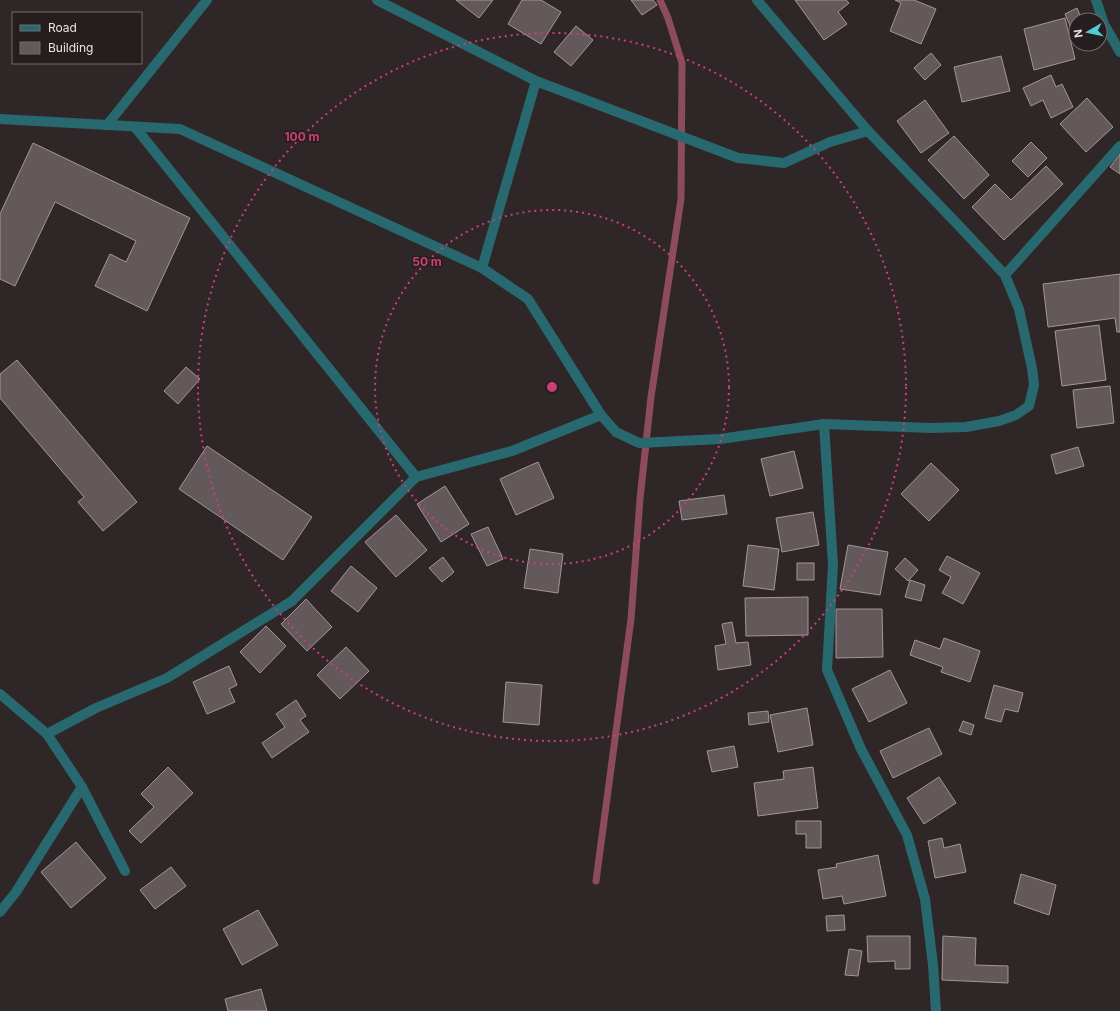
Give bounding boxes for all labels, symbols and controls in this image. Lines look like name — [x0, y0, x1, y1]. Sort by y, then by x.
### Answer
legend — [12, 12, 142, 64]
north arrow — [1068, 12, 1108, 52]
text: Road — [48, 20, 77, 35]
text: N — [1071, 28, 1086, 39]
text: Building — [48, 40, 93, 55]
text: 100 m — [284, 129, 320, 144]
text: 50 m — [412, 254, 442, 269]
centre of rings — [545, 380, 559, 394]

